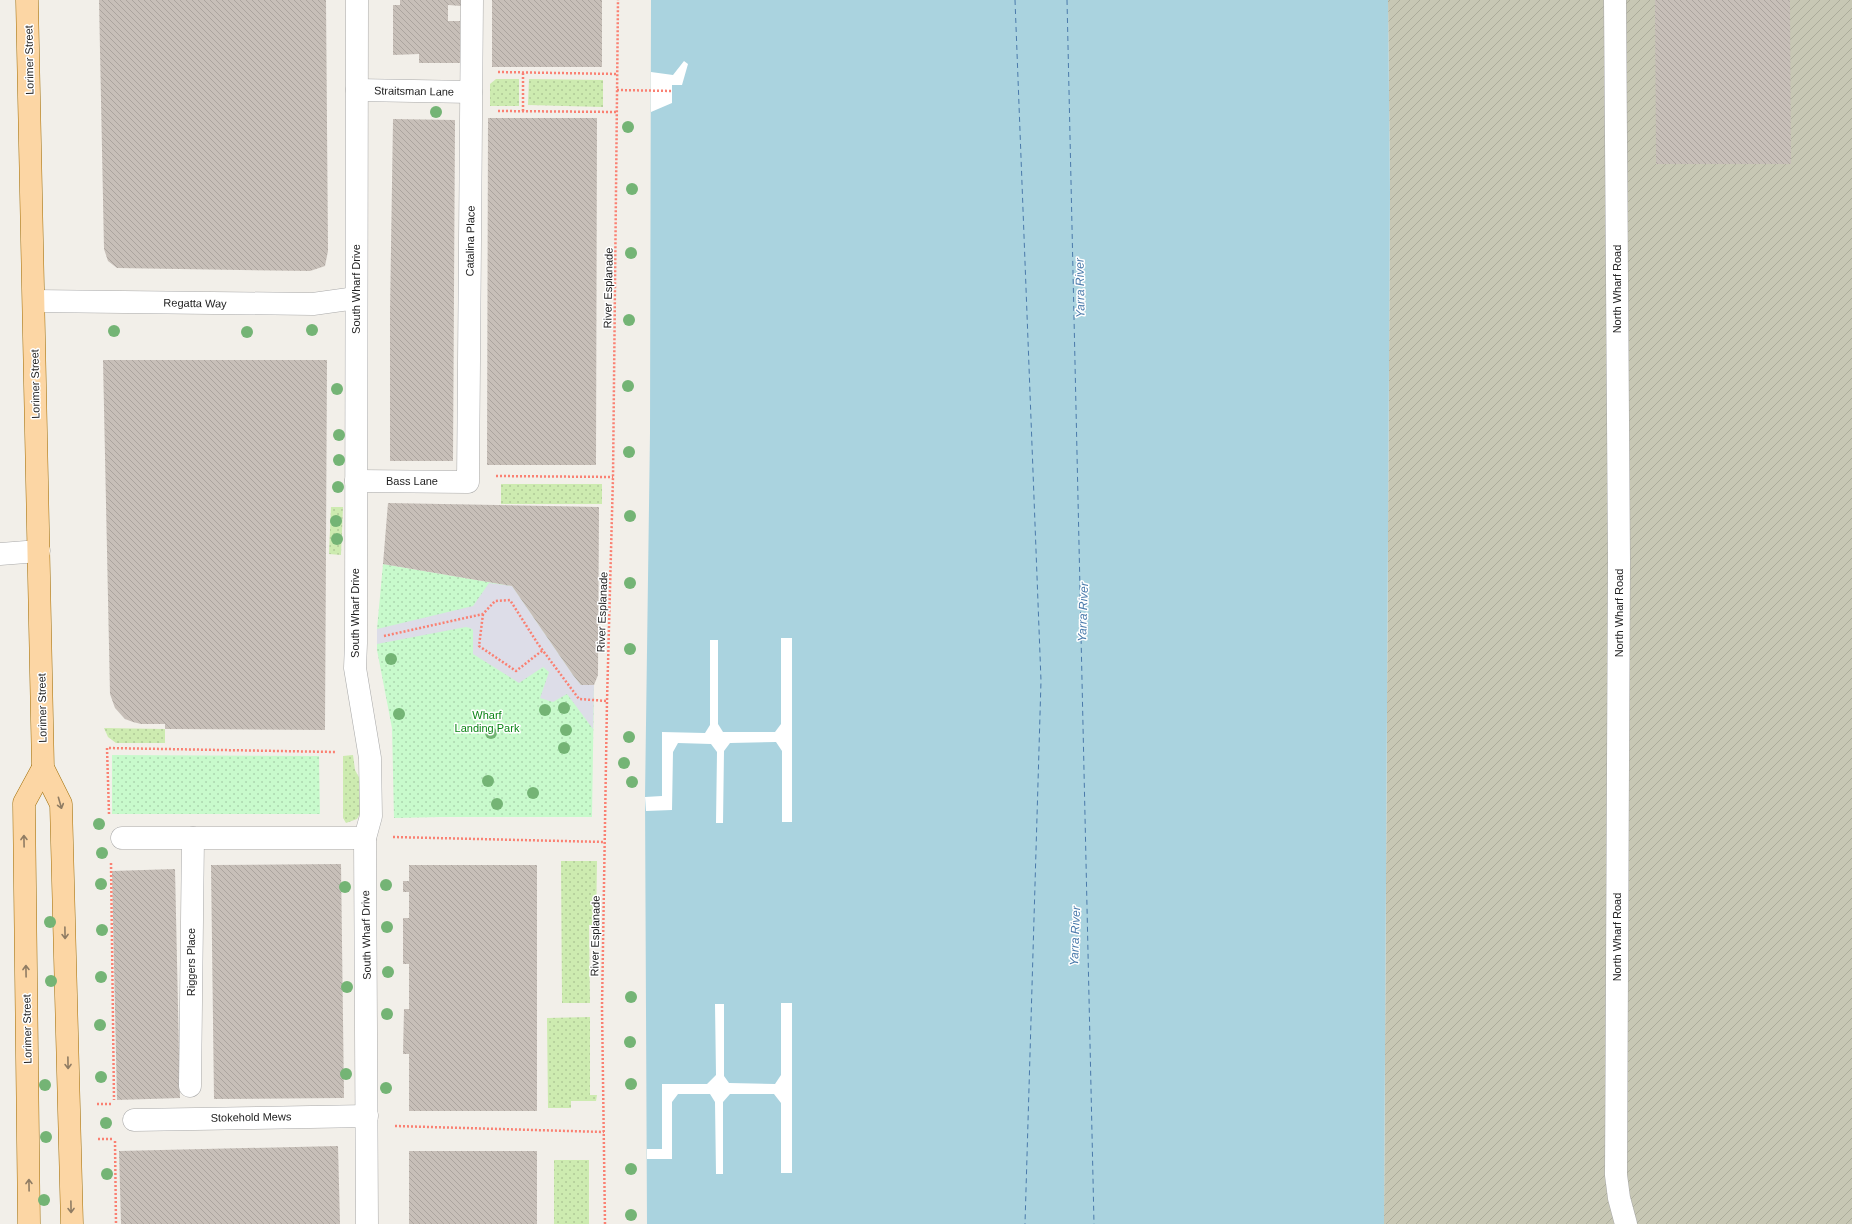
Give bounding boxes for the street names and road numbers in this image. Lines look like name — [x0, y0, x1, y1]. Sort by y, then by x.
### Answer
street label: Lorimer Street — [22, 25, 36, 95]
street label: Straitsman Lane — [374, 84, 454, 98]
street label: Catalina Place — [463, 205, 477, 277]
street label: South Wharf Drive — [350, 244, 362, 334]
street label: North Wharf Road — [1611, 245, 1623, 333]
street label: River Esplanade — [601, 248, 615, 328]
street label: Regatta Way — [163, 296, 227, 310]
street label: Lorimer Street — [28, 349, 42, 419]
street label: Bass Lane — [386, 475, 438, 487]
street label: South Wharf Drive — [349, 568, 361, 658]
street label: North Wharf Road — [1613, 569, 1625, 657]
street label: River Esplanade — [595, 571, 609, 653]
street label: Lorimer Street — [35, 673, 49, 743]
street label: South Wharf Drive — [359, 890, 373, 980]
street label: North Wharf Road — [1611, 893, 1623, 981]
street label: River Esplanade — [588, 896, 602, 976]
street label: Riggers Place — [185, 928, 197, 996]
street label: Lorimer Street — [20, 994, 34, 1064]
street label: Stokehold Mews — [211, 1110, 292, 1124]

